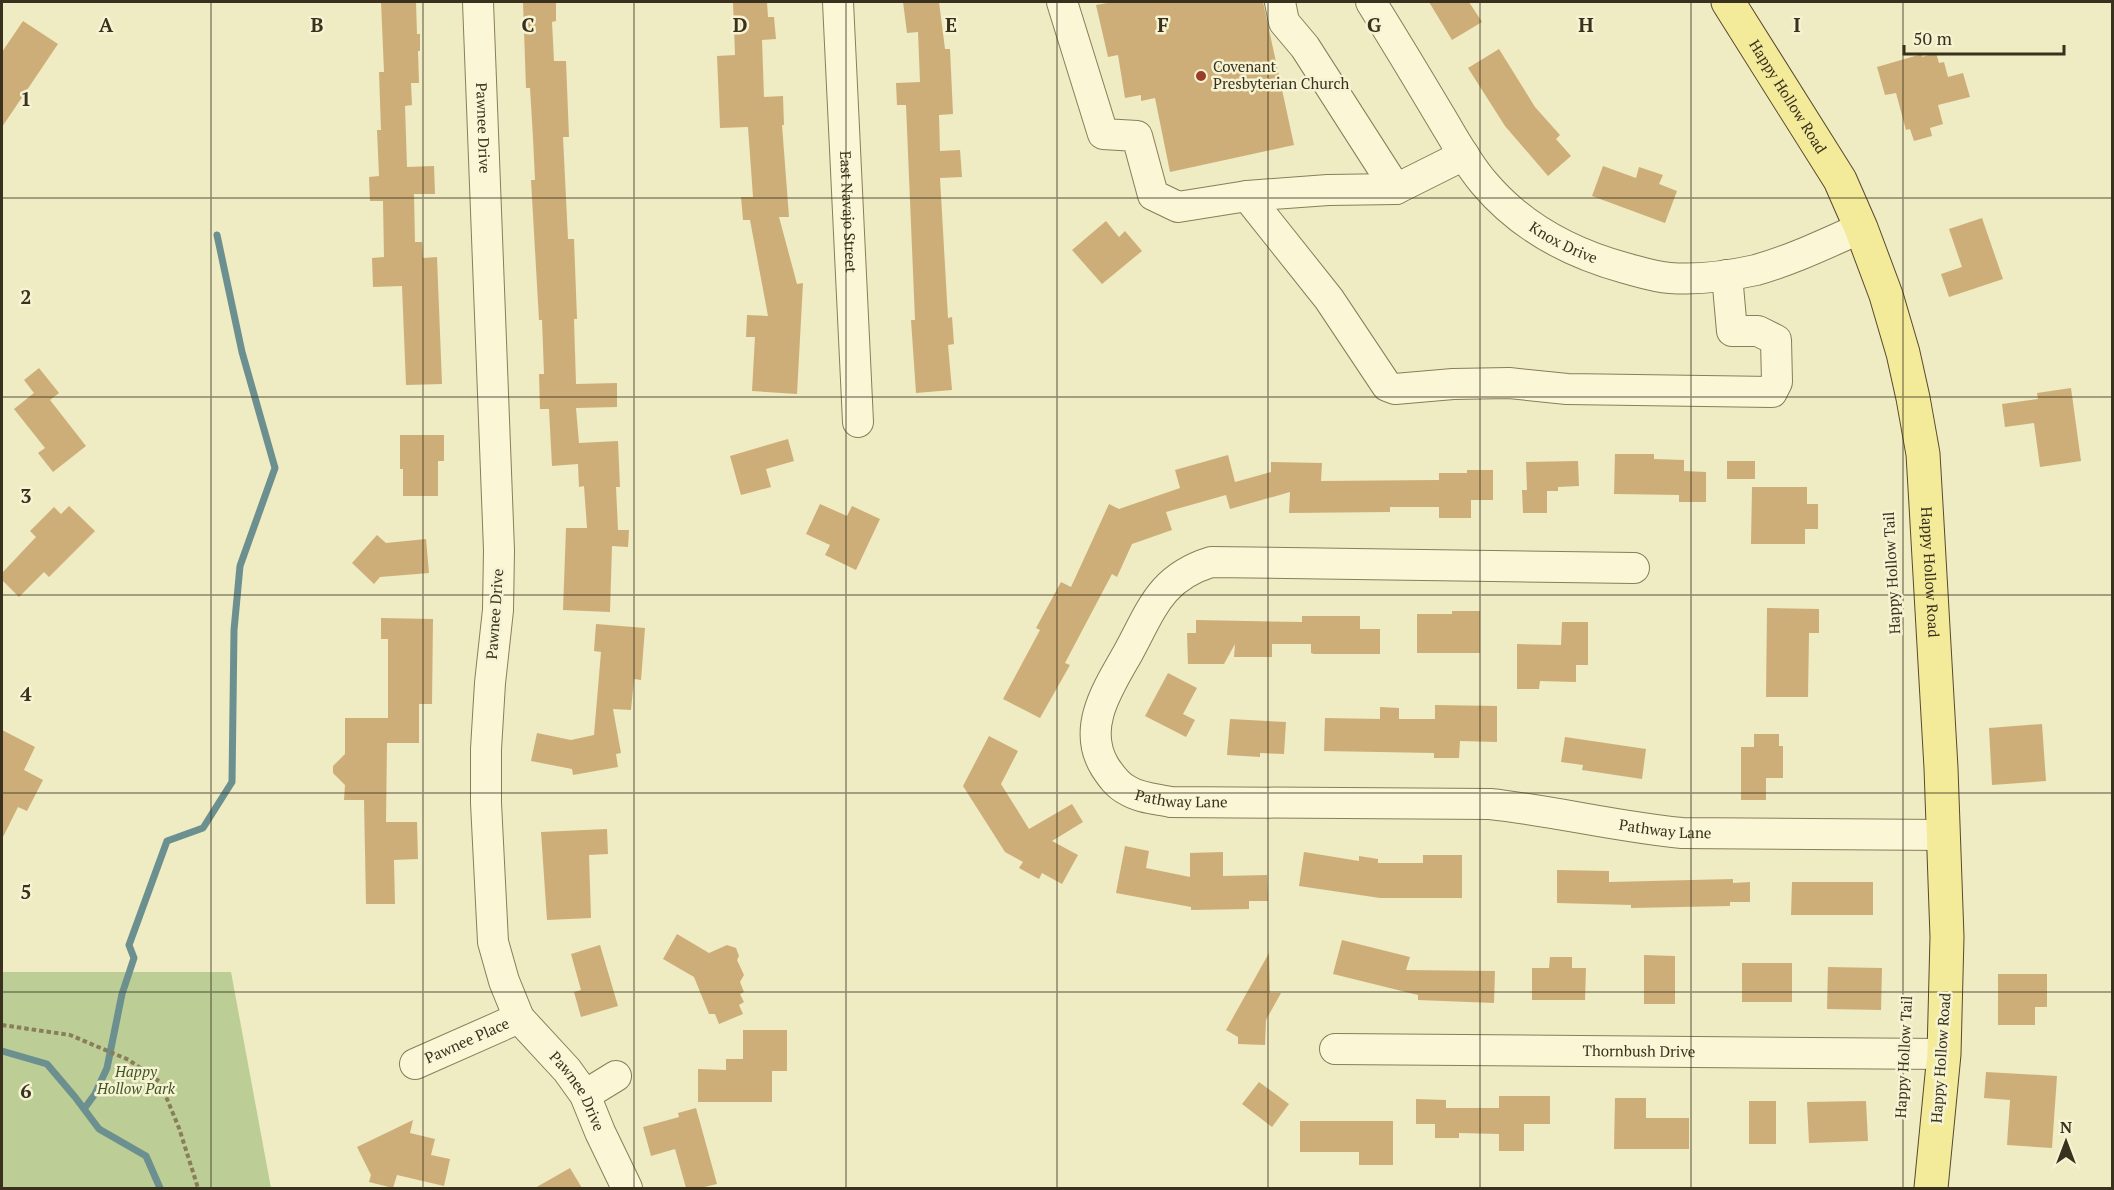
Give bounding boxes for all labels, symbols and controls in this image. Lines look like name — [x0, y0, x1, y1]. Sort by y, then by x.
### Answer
text: A — [99, 11, 114, 38]
text: B — [311, 11, 324, 38]
text: C — [521, 11, 535, 38]
text: D — [733, 11, 747, 38]
text: E — [945, 11, 957, 38]
text: F — [1157, 11, 1169, 38]
text: G — [1367, 11, 1381, 38]
text: H — [1578, 11, 1594, 38]
text: I — [1793, 11, 1801, 38]
scale bar — [1904, 18, 2064, 56]
text: 50 m — [1913, 26, 1953, 50]
street label: Happy Hollow Road — [1745, 36, 1832, 157]
place label: Covenant Presbyterian Church — [1213, 56, 1350, 93]
marker: Covenant Presbyterian Church — [1194, 69, 1208, 83]
street label: Pawnee Drive — [472, 82, 496, 174]
text: 1 — [20, 85, 32, 112]
street label: East Navajo Street — [836, 150, 862, 274]
street label: Knox Drive — [1526, 216, 1600, 267]
text: 2 — [20, 283, 32, 310]
text: 3 — [20, 482, 32, 509]
street label: Happy Hollow Road — [1917, 506, 1945, 638]
street label: Happy Hollow Tail — [1878, 511, 1904, 635]
street label: Pawnee Drive — [481, 568, 507, 660]
text: 4 — [20, 680, 32, 707]
street label: Pathway Lane — [1133, 784, 1228, 811]
street label: Pathway Lane — [1618, 814, 1711, 842]
text: 5 — [20, 878, 32, 905]
street label: Happy Hollow Road — [1925, 992, 1955, 1124]
street label: Happy Hollow Tail — [1890, 995, 1916, 1119]
street label: Pawnee Place — [421, 1013, 512, 1067]
street label: Thornbush Drive — [1583, 1040, 1695, 1061]
street label: Pawnee Drive — [546, 1047, 610, 1134]
park label: Happy Hollow Park — [96, 1061, 176, 1098]
text: 6 — [20, 1077, 32, 1104]
north arrow — [2036, 1112, 2096, 1172]
text: N — [2060, 1116, 2072, 1138]

